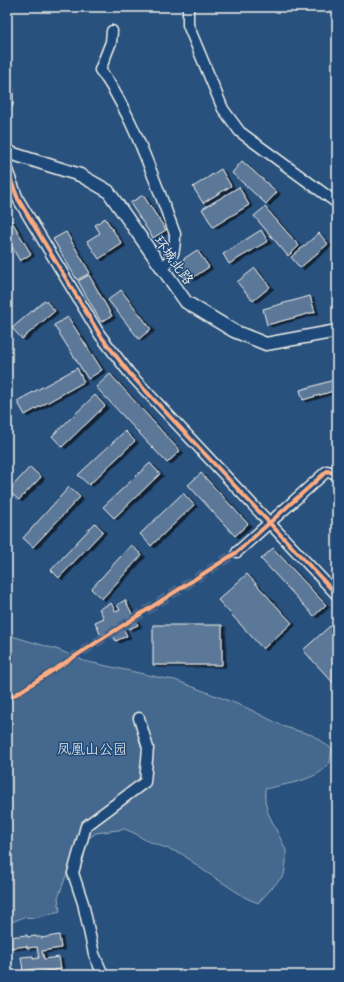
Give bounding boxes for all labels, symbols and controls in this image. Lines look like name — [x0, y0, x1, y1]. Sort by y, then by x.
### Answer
street label: 环城北路 — [150, 233, 197, 288]
park label: 凤凰山公园 — [57, 741, 127, 758]

